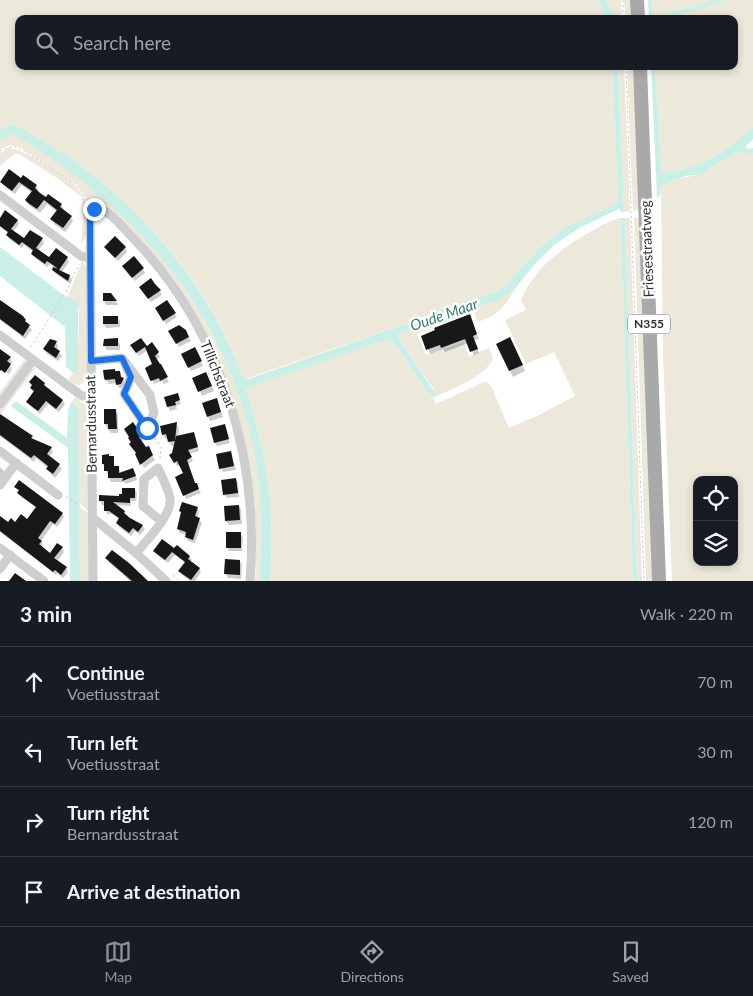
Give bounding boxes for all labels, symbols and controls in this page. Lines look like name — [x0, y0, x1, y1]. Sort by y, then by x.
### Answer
search box — [15, 15, 738, 70]
icon: search — [33, 29, 61, 57]
text: Search here — [73, 31, 171, 54]
route end — [83, 198, 106, 221]
street label: Friesestraatweg — [636, 200, 657, 298]
water label: Oude Maar — [407, 294, 481, 334]
road number: N355 — [628, 314, 670, 334]
street label: Tillichstraat — [197, 338, 240, 410]
street label: Bernardusstraat — [81, 375, 100, 473]
route start — [136, 417, 159, 440]
map controls — [693, 476, 738, 566]
button: locate — [693, 476, 738, 521]
button: layers — [693, 521, 738, 566]
text: 3 min — [20, 601, 72, 626]
text: Walk · 220 m — [640, 604, 733, 623]
text: Continue — [67, 661, 145, 684]
icon: ahead — [20, 668, 48, 696]
text: 70 m — [697, 672, 733, 691]
text: Voetiusstraat — [67, 684, 160, 703]
text: Turn left — [67, 731, 138, 754]
icon: left — [20, 738, 48, 766]
text: 30 m — [697, 742, 733, 761]
text: Voetiusstraat — [67, 754, 160, 773]
text: Turn right — [67, 801, 149, 824]
icon: right — [20, 808, 48, 836]
text: 120 m — [688, 812, 733, 831]
text: Bernardusstraat — [67, 824, 179, 843]
icon: arrive — [20, 878, 48, 906]
text: Arrive at destination — [67, 880, 240, 903]
tab: Map — [104, 938, 132, 985]
tab: Directions — [341, 938, 404, 985]
tab: Saved — [612, 938, 649, 985]

